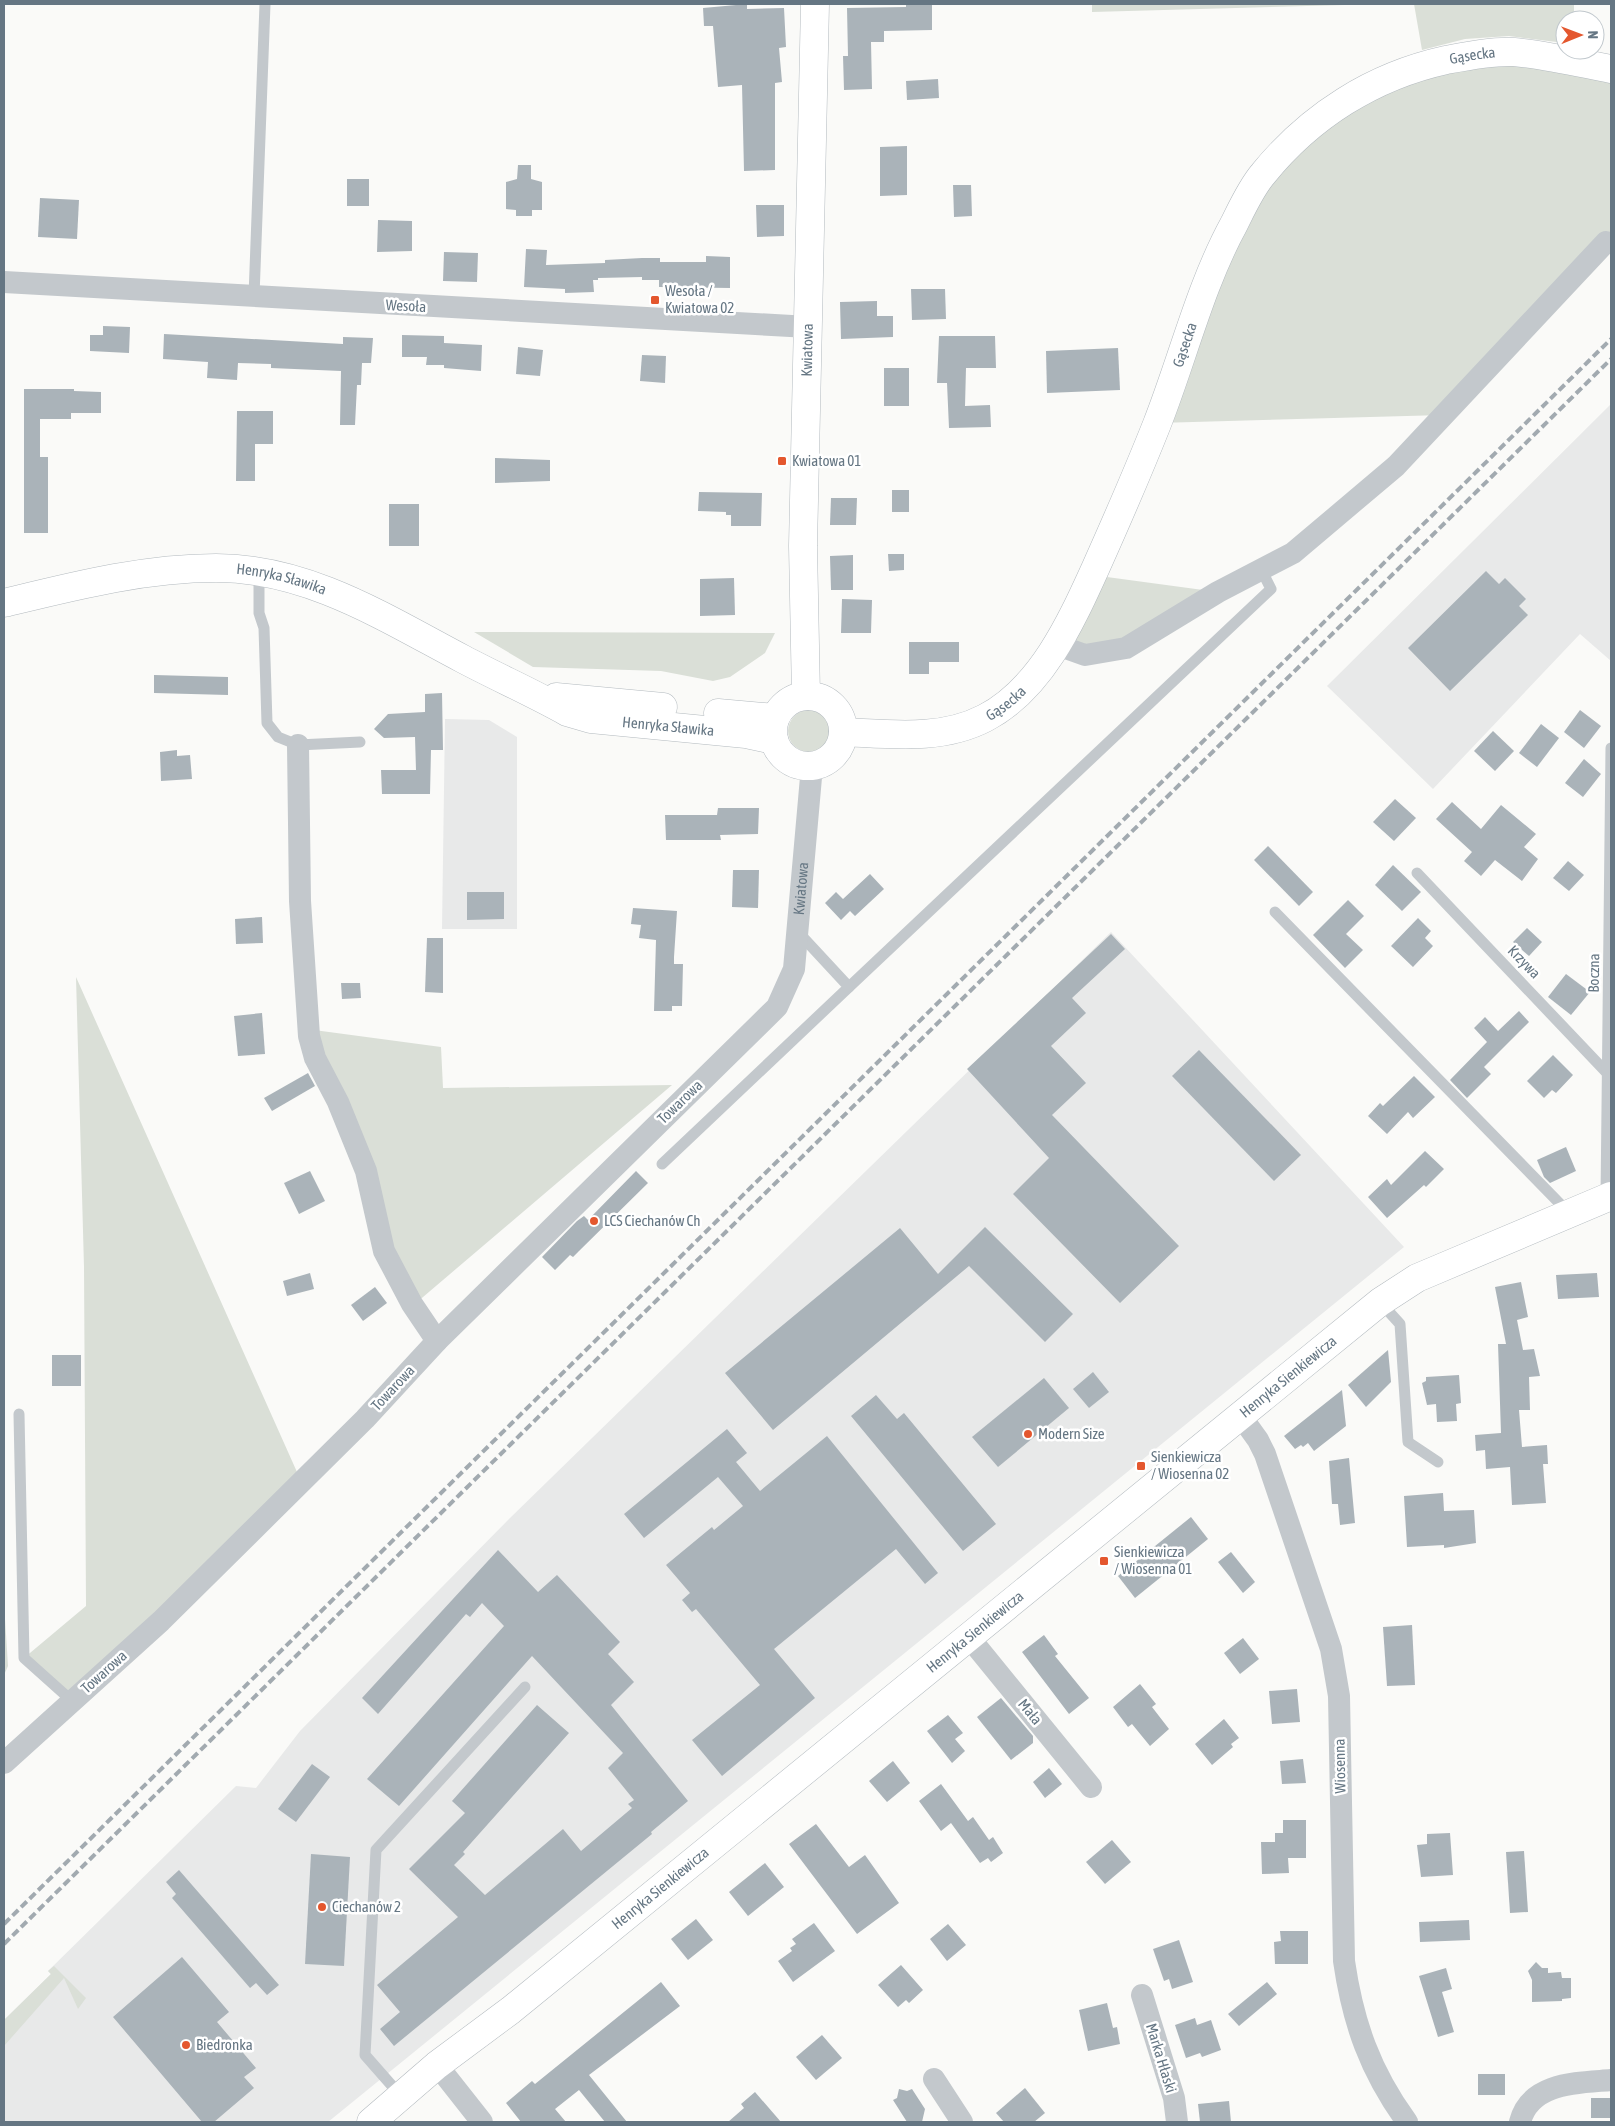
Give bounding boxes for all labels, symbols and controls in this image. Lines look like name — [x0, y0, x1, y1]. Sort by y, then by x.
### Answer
north arrow — [1555, 10, 1605, 60]
text: N — [1585, 31, 1601, 39]
street label: Gąsecka — [1448, 43, 1496, 67]
place label: Wesoła / Kwiatowa 02 — [665, 282, 734, 316]
marker: Wesoła / Kwiatowa 02 — [649, 294, 661, 306]
street label: Wesoła — [385, 296, 427, 315]
street label: Gąsecka — [1169, 320, 1200, 369]
street label: Kwiatowa — [798, 323, 816, 377]
place label: Kwiatowa 01 — [792, 452, 861, 469]
marker: Kwiatowa 01 — [776, 455, 788, 467]
street label: Henryka Sławika — [236, 560, 329, 598]
street label: Gąsecka — [983, 682, 1029, 724]
street label: Henryka Sławika — [622, 713, 715, 739]
street label: Kwiatowa — [790, 861, 811, 916]
street label: Krzywa — [1505, 942, 1544, 982]
street label: Boczna — [1585, 953, 1602, 993]
street label: Towarowa — [654, 1076, 706, 1127]
place label: LCS Ciechanów Ch — [604, 1212, 701, 1229]
marker: LCS Ciechanów Ch — [588, 1215, 600, 1227]
street label: Henryka Sienkiewicza — [1236, 1332, 1340, 1421]
street label: Towarowa — [367, 1362, 418, 1414]
place label: Modern Size — [1038, 1425, 1105, 1442]
marker: Modern Size — [1022, 1428, 1034, 1440]
place label: Sienkiewicza / Wiosenna 02 — [1151, 1448, 1229, 1482]
marker: Sienkiewicza / Wiosenna 02 — [1135, 1460, 1147, 1472]
place label: Sienkiewicza / Wiosenna 01 — [1114, 1543, 1192, 1577]
marker: Sienkiewicza / Wiosenna 01 — [1098, 1555, 1110, 1567]
street label: Henryka Sienkiewicza — [923, 1587, 1026, 1676]
street label: Towarowa — [77, 1647, 130, 1697]
street label: Mała — [1015, 1695, 1046, 1728]
street label: Wiosenna — [1331, 1738, 1348, 1794]
street label: Henryka Sienkiewicza — [608, 1844, 712, 1932]
place label: Ciechanów 2 — [332, 1898, 401, 1915]
marker: Ciechanów 2 — [316, 1901, 328, 1913]
street label: Marka Hłaski — [1143, 2021, 1180, 2095]
place label: Biedronka — [196, 2036, 253, 2053]
marker: Biedronka — [180, 2039, 192, 2051]

